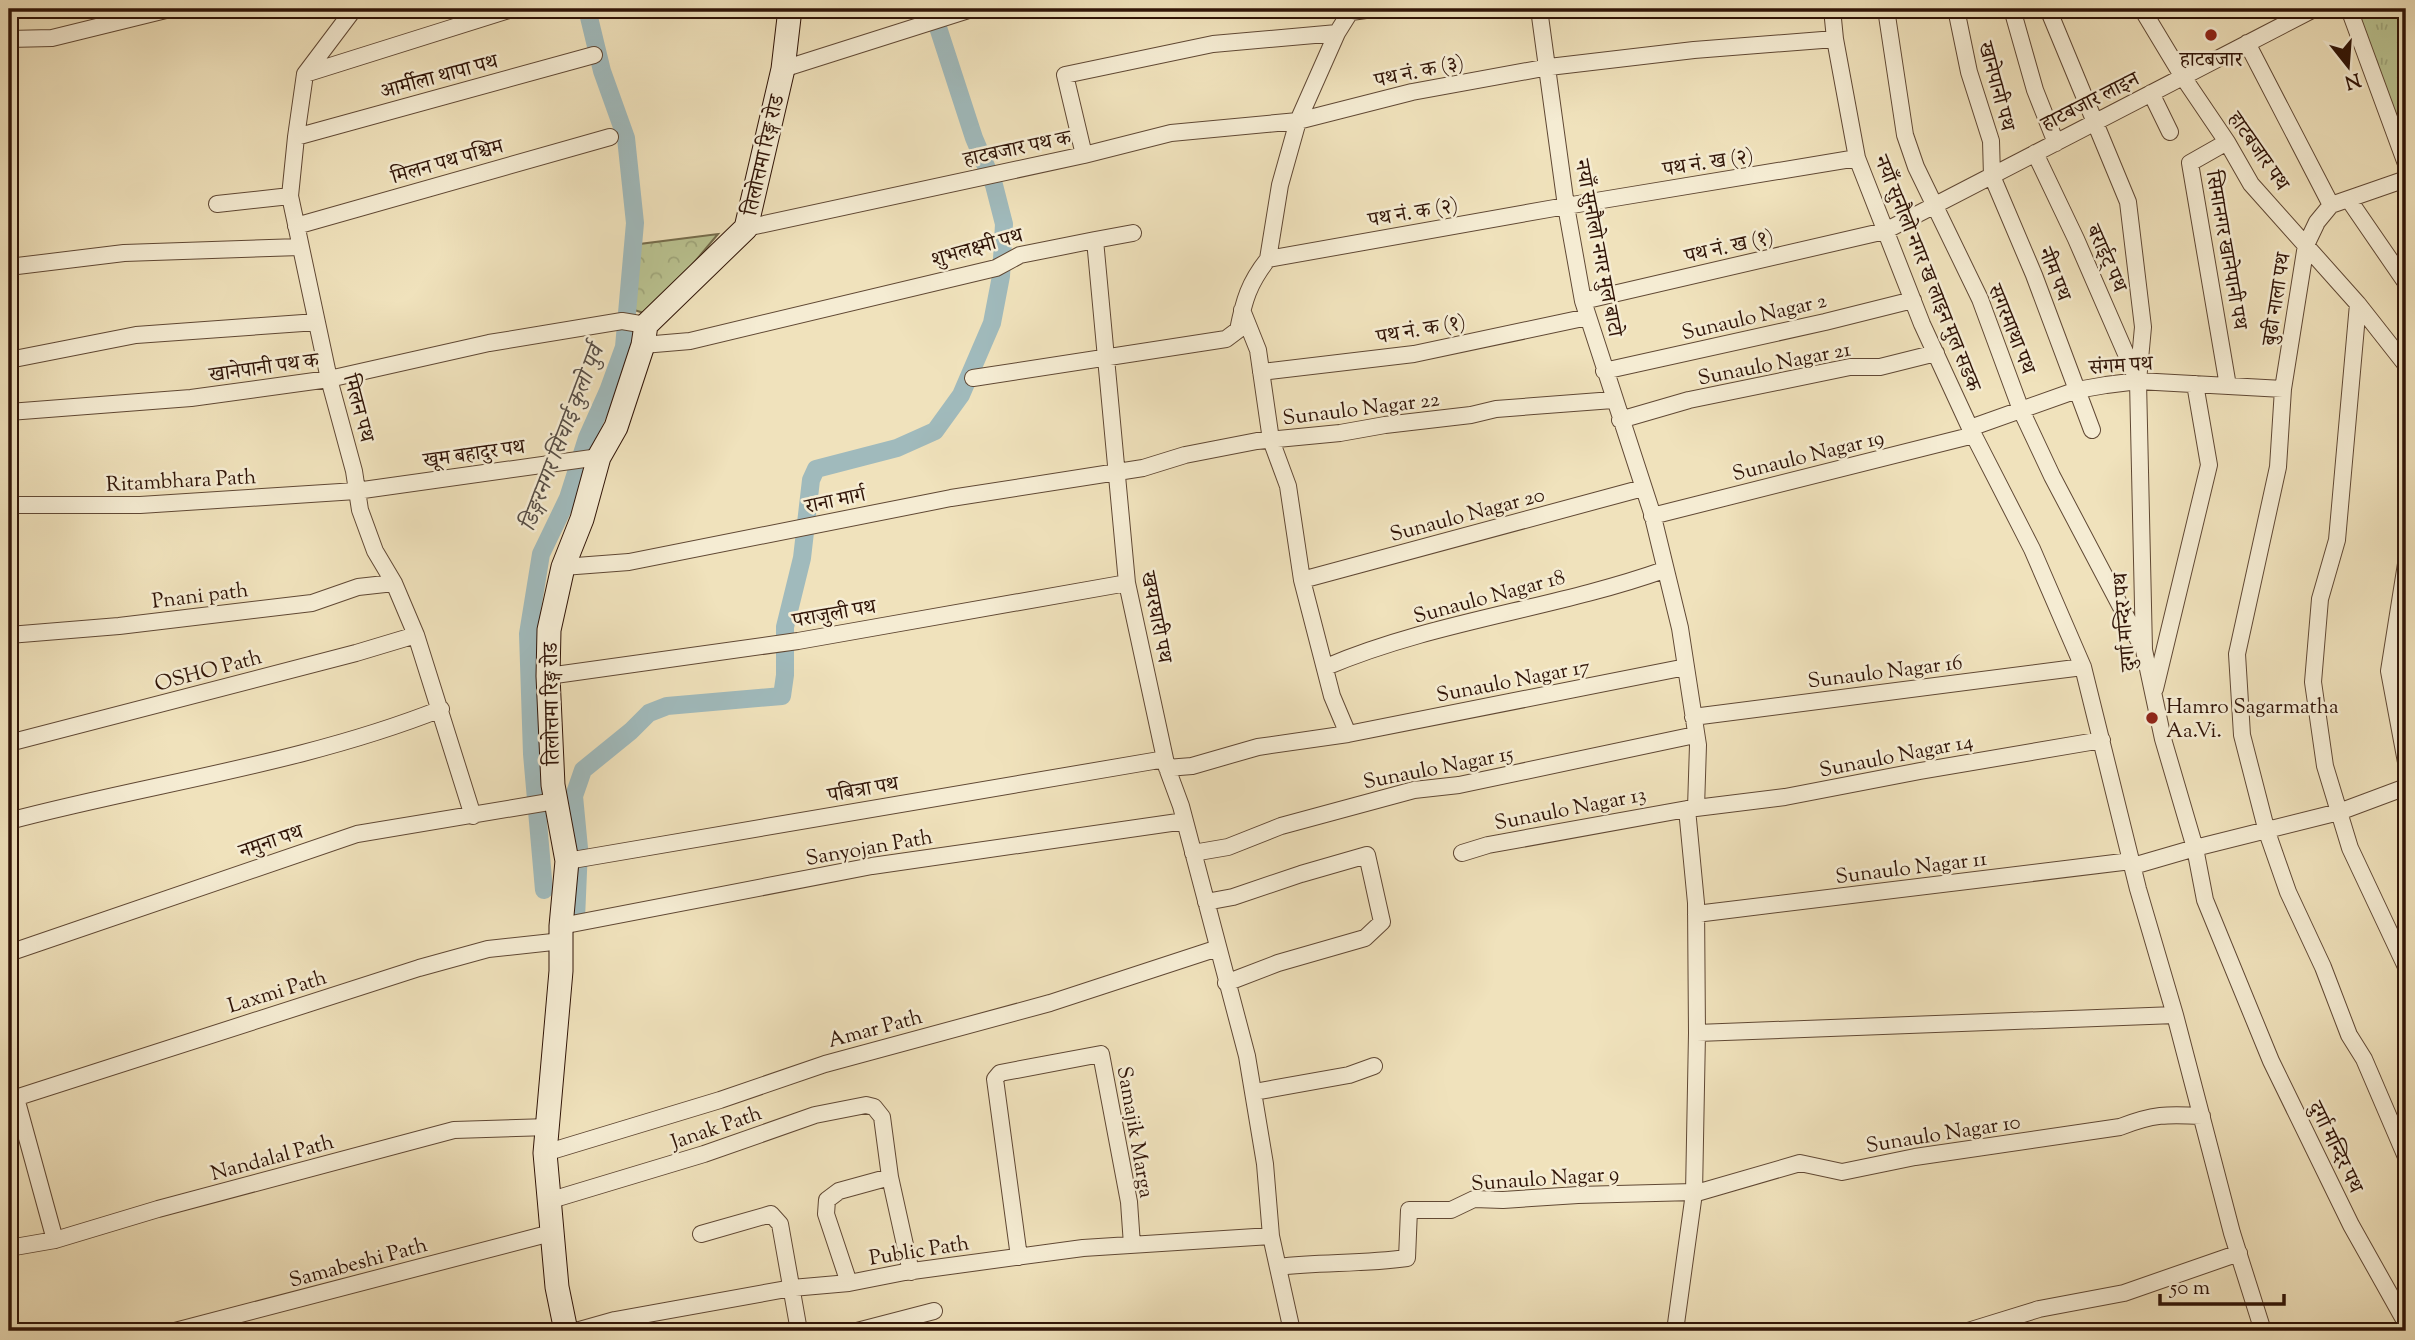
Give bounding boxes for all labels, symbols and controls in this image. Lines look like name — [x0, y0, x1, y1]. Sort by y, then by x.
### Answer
marker: हाटबजार — [2203, 27, 2219, 43]
north arrow — [2314, 32, 2384, 102]
street label: खानेपानी पथ — [1969, 38, 2022, 136]
place label: हाटबजार — [2179, 46, 2243, 76]
street label: आर्मीला थापा पथ — [377, 47, 503, 108]
street label: पथ नं. क (३) — [1371, 49, 1467, 97]
street label: हाटबजार लाइन — [2036, 65, 2146, 141]
text: N — [2341, 65, 2363, 95]
street label: तिलोत्तमा रिङ्ग रोड — [736, 91, 794, 220]
street label: हाटबजार पथ — [2219, 106, 2296, 199]
street label: हाटबजार पथ क — [960, 124, 1075, 176]
street label: मिलन पथ पश्चिम — [387, 132, 508, 194]
street label: पथ नं. ख (२) — [1660, 142, 1756, 186]
street label: नयाँ सुनौलो नगर ख लाइन मुल सडक — [1865, 150, 1988, 397]
street label: नयाँ सुनौलो नगर मुल बाटो — [1565, 156, 1629, 340]
street label: सिमानगर खानेपानी पथ — [2196, 168, 2254, 334]
street label: पथ नं. क (२) — [1365, 191, 1461, 237]
street label: बराईट् पथ — [2077, 220, 2134, 299]
street label: शुभलक्ष्मी पथ — [928, 221, 1028, 276]
street label: पथ नं. ख (१) — [1681, 223, 1777, 273]
street label: नीम पथ — [2029, 243, 2078, 308]
street label: बुढी नाला पथ — [2256, 249, 2300, 349]
street label: सगरमाथा पथ — [1978, 279, 2042, 381]
street label: Sunaulo Nagar 2 — [1679, 287, 1830, 349]
street label: पथ नं. क (१) — [1373, 308, 1468, 354]
street label: Sunaulo Nagar 21 — [1695, 335, 1853, 394]
water label: डिङ्गरनगर सिंचाई कुलो पुर्व — [513, 336, 616, 537]
street label: खानेपानी पथ क — [207, 346, 322, 392]
street label: संगम पथ — [2087, 350, 2156, 384]
street label: मिलन पथ — [333, 370, 381, 447]
street label: Sunaulo Nagar 22 — [1281, 385, 1442, 434]
street label: Sunaulo Nagar 19 — [1730, 424, 1887, 490]
street label: खूम बहादुर पथ — [420, 433, 529, 477]
street label: Ritambhara Path — [105, 463, 257, 501]
street label: राना मार्ग — [801, 481, 869, 523]
street label: Sunaulo Nagar 20 — [1387, 481, 1548, 551]
street label: Sunaulo Nagar 18 — [1410, 563, 1569, 633]
street label: खयरघारी पथ — [1131, 568, 1179, 667]
street label: दुर्गा मन्दिर पथ — [2107, 570, 2145, 673]
street label: Pnani path — [150, 576, 250, 618]
street label: पराजुली पथ — [789, 593, 880, 637]
street label: तिलोत्तमा रिङ्ग रोड — [537, 641, 569, 767]
street label: OSHO Path — [152, 643, 266, 701]
street label: Sunaulo Nagar 16 — [1806, 649, 1964, 697]
street label: Sunaulo Nagar 17 — [1434, 652, 1593, 712]
place label: Hamro Sagarmatha Aa.Vi. — [2166, 693, 2339, 747]
marker: Hamro Sagarmatha Aa.Vi. — [2144, 710, 2160, 726]
street label: Sunaulo Nagar 14 — [1817, 727, 1976, 787]
street label: Sunaulo Nagar 15 — [1361, 740, 1516, 798]
street label: पबित्रा पथ — [825, 770, 903, 812]
street label: Sunaulo Nagar 13 — [1492, 781, 1649, 839]
street label: नमुना पथ — [235, 817, 309, 868]
street label: Sanyojan Path — [804, 823, 935, 875]
street label: Sunaulo Nagar 11 — [1834, 845, 1989, 893]
street label: Laxmi Path — [224, 964, 331, 1022]
street label: Amar Path — [825, 1003, 926, 1057]
street label: Samajik Marga — [1108, 1064, 1160, 1201]
street label: दुर्गा मन्दिर पथ — [2299, 1096, 2370, 1200]
street label: Janak Path — [666, 1099, 766, 1159]
street label: Sunaulo Nagar 10 — [1864, 1108, 2023, 1162]
street label: Nandalal Path — [208, 1128, 337, 1190]
street label: Sunaulo Nagar 9 — [1470, 1160, 1620, 1200]
street label: Public Path — [867, 1229, 972, 1275]
street label: Samabeshi Path — [286, 1231, 431, 1297]
scale bar — [2160, 1263, 2284, 1307]
text: 50 m — [2169, 1274, 2210, 1304]

